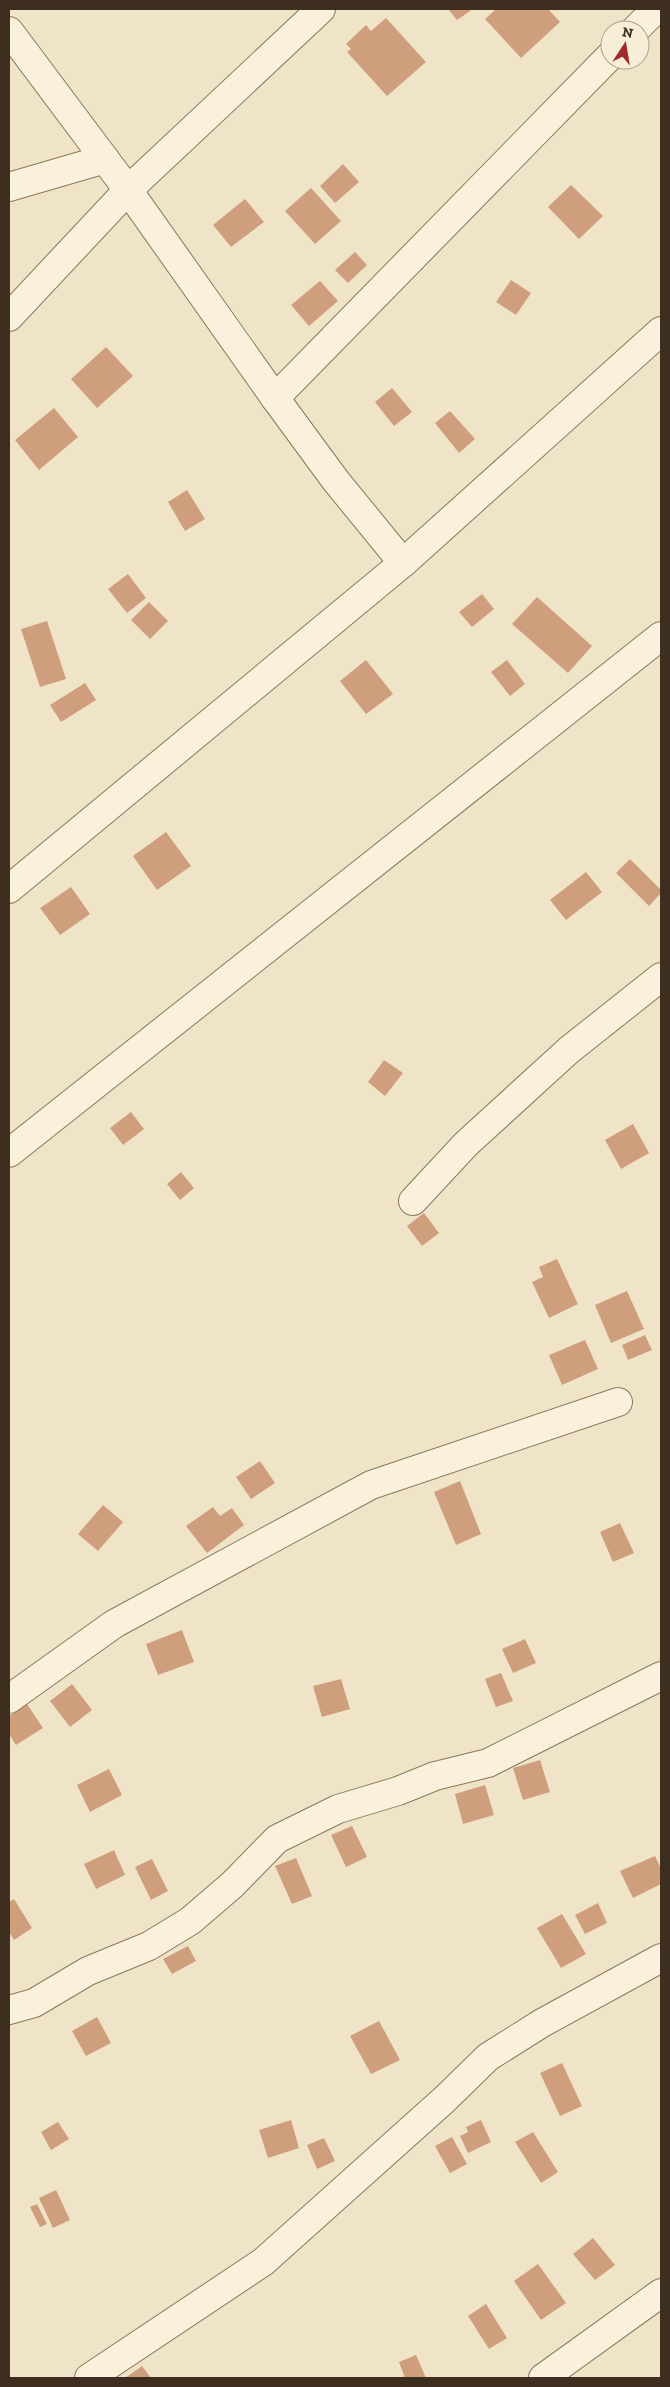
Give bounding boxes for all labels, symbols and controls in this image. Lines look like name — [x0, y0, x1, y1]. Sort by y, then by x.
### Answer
north arrow — [600, 20, 650, 70]
text: N — [621, 23, 635, 42]

